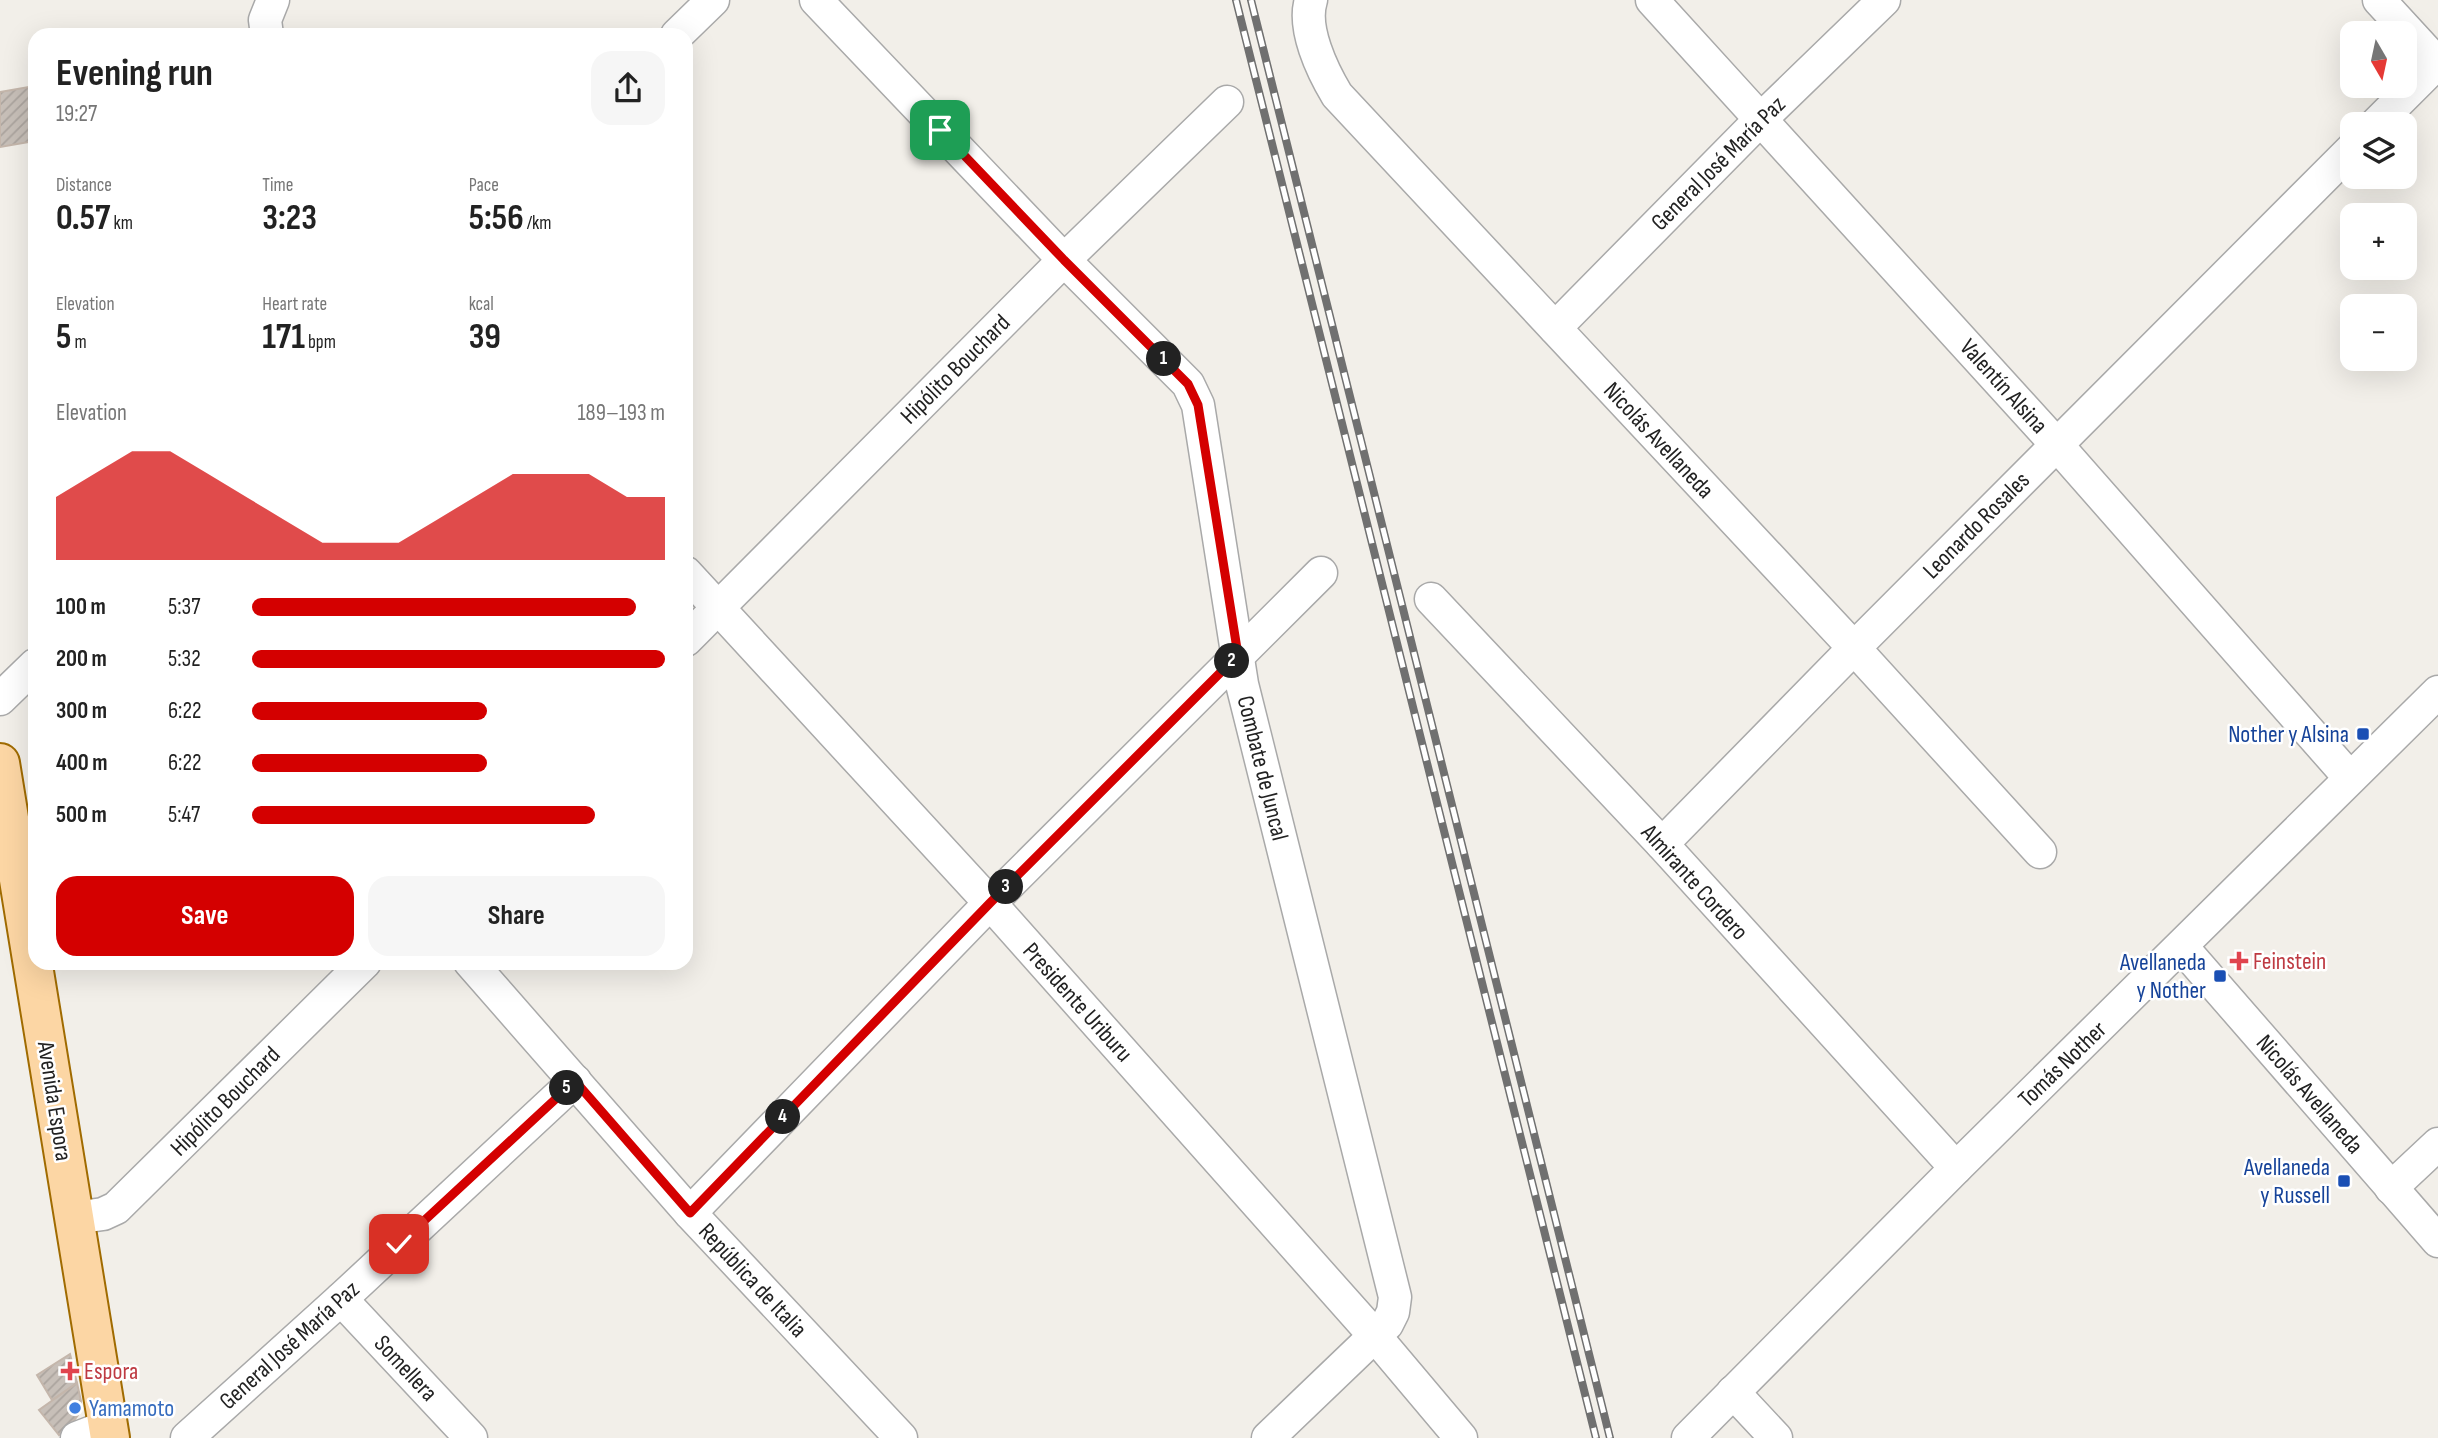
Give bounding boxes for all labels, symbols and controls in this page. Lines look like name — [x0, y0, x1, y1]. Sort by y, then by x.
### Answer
north arrow — [2340, 21, 2417, 98]
map controls — [2340, 21, 2417, 371]
text: Evening run — [56, 51, 213, 96]
button: share — [591, 51, 665, 125]
street label: General José María Paz — [1645, 90, 1792, 237]
text: 19:27 — [56, 100, 97, 128]
pin — [910, 100, 970, 160]
icon: arrive — [921, 111, 959, 149]
button: layers — [2340, 112, 2417, 189]
text: Distance — [56, 174, 112, 197]
text: Time — [262, 174, 293, 197]
text: Pace — [469, 174, 499, 197]
text: 0.57 — [56, 197, 110, 240]
text: 3:23 — [262, 197, 317, 240]
text: 5:56 — [469, 197, 524, 240]
button: + — [2340, 203, 2417, 280]
text: km — [110, 212, 133, 235]
text: /km — [524, 212, 551, 235]
text: Elevation — [56, 293, 115, 316]
text: Heart rate — [262, 293, 327, 316]
text: kcal — [469, 293, 494, 316]
button: − — [2340, 294, 2417, 371]
street label: Hipólito Bouchard — [894, 308, 1016, 430]
text: 5 — [56, 316, 71, 359]
text: 171 — [262, 316, 305, 359]
text: 39 — [469, 316, 501, 359]
text: m — [71, 331, 87, 354]
text: bpm — [305, 331, 336, 354]
street label: Valentín Alsina — [1954, 333, 2054, 440]
pin: 1 — [1146, 342, 1182, 376]
text: 1 — [1160, 347, 1167, 370]
street label: Nicolás Avellaneda — [1597, 376, 1720, 504]
text: Elevation — [56, 399, 127, 427]
text: 189–193 m — [578, 399, 665, 427]
street label: Leonardo Rosales — [1917, 466, 2036, 585]
text: 100 m — [56, 593, 106, 621]
text: 5:37 — [168, 593, 200, 621]
pin: 2 — [1214, 644, 1250, 678]
text: 200 m — [56, 645, 107, 673]
text: 5:32 — [168, 645, 201, 673]
text: 2 — [1227, 649, 1236, 672]
street label: Combate de Juncal — [1231, 693, 1295, 844]
text: 300 m — [56, 697, 107, 725]
text: 6:22 — [168, 697, 201, 725]
place label: Nother y Alsina — [2228, 720, 2349, 749]
marker: Nother y Alsina — [2355, 726, 2371, 742]
text: 400 m — [56, 749, 107, 777]
text: 6:22 — [168, 749, 201, 777]
text: 500 m — [56, 801, 107, 829]
text: 5:47 — [168, 801, 200, 829]
street label: Almirante Cordero — [1634, 818, 1754, 946]
pin: 3 — [988, 870, 1024, 904]
text: 3 — [1001, 875, 1010, 898]
button: Save — [56, 876, 354, 956]
button: Share — [368, 876, 665, 956]
street label: Presidente Uriburu — [1017, 937, 1139, 1068]
place label: Feinstein — [2253, 947, 2326, 976]
place label: Avellaneda y Nother — [2119, 948, 2206, 1005]
marker: Feinstein — [2231, 953, 2247, 969]
marker: Avellaneda y Nother — [2212, 968, 2228, 984]
street label: Tomás Nother — [2012, 1015, 2113, 1114]
street label: Nicolás Avellaneda — [2250, 1029, 2369, 1160]
street label: Avenida Espora — [31, 1038, 78, 1163]
street label: Hipólito Bouchard — [164, 1040, 286, 1162]
pin: 5 — [550, 1070, 584, 1106]
text: 5 — [562, 1076, 571, 1099]
pin: 4 — [766, 1100, 800, 1134]
text: 4 — [778, 1105, 787, 1128]
place label: Avellaneda y Russell — [2243, 1153, 2330, 1210]
marker: Avellaneda y Russell — [2336, 1173, 2352, 1189]
pin — [369, 1214, 429, 1274]
street label: República de Italia — [692, 1217, 813, 1343]
icon: check — [380, 1225, 418, 1263]
street label: General José María Paz — [213, 1275, 366, 1416]
street label: Somellera — [368, 1329, 443, 1407]
place label: Espora — [84, 1357, 138, 1386]
marker: Espora — [62, 1363, 78, 1379]
place label: Yamamoto — [89, 1394, 174, 1423]
marker: Yamamoto — [67, 1400, 83, 1416]

